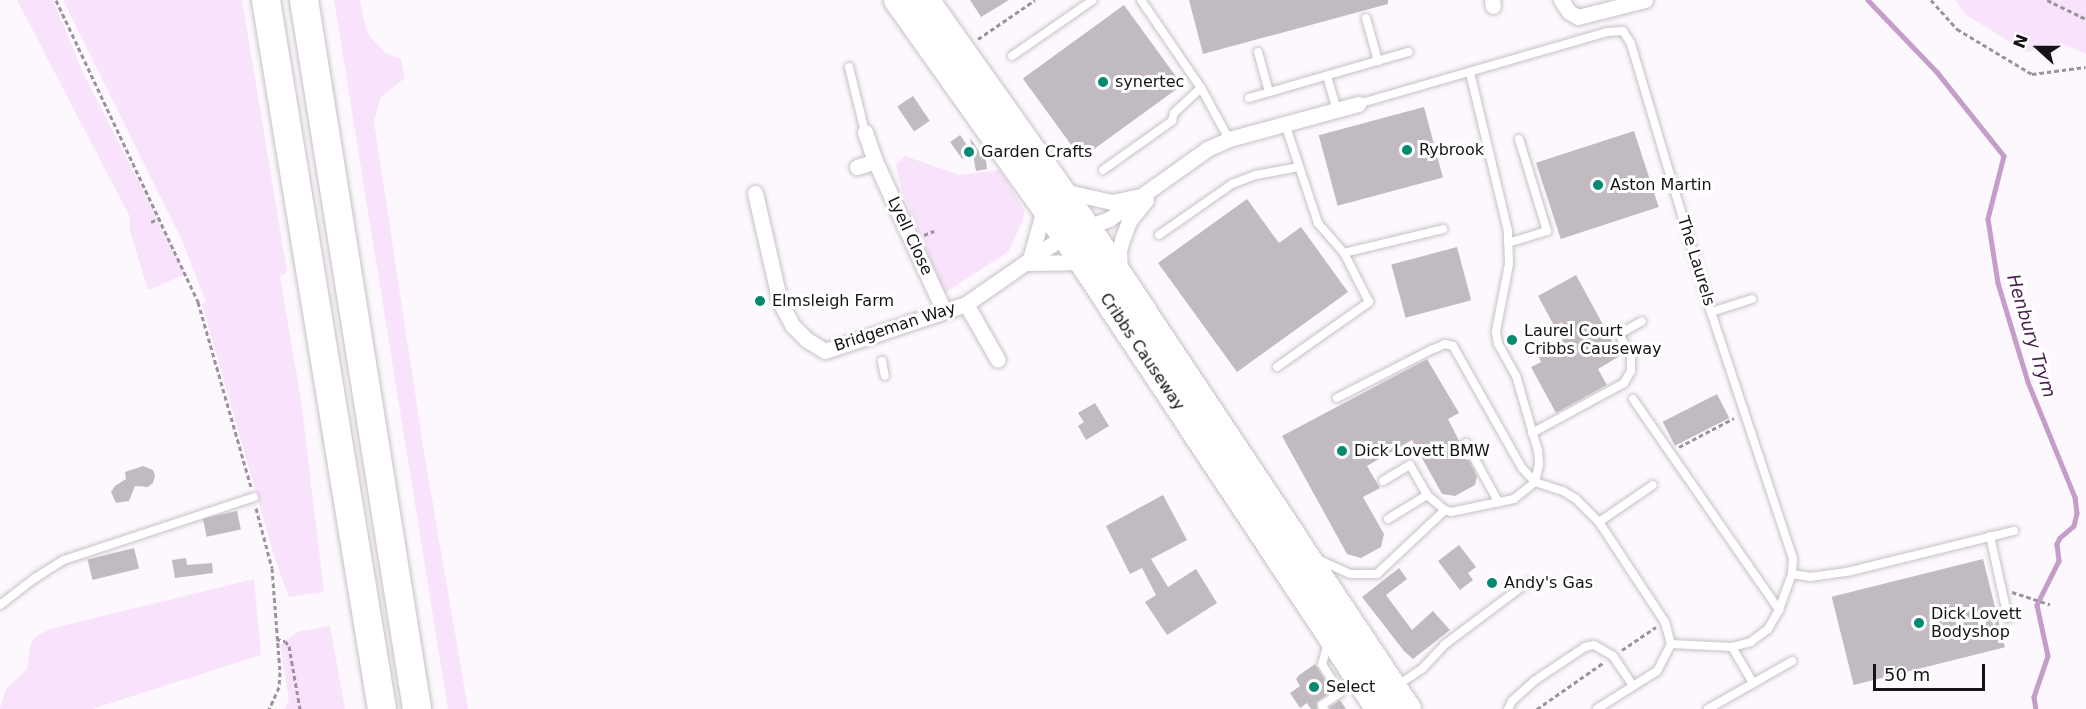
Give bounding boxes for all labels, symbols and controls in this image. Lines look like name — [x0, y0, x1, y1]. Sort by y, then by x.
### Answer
north arrow — [2008, 18, 2068, 78]
text: N — [2009, 32, 2032, 51]
place label: synertec — [1115, 72, 1184, 92]
marker: synertec — [1096, 75, 1110, 89]
place label: Rybrook — [1419, 140, 1484, 160]
place label: Garden Crafts — [981, 142, 1092, 162]
marker: Rybrook — [1400, 143, 1414, 157]
marker: Garden Crafts — [962, 145, 976, 159]
place label: Aston Martin — [1610, 175, 1712, 195]
marker: Aston Martin — [1591, 178, 1605, 192]
street label: Lyell Close — [883, 194, 937, 278]
street label: The Laurels — [1673, 214, 1719, 308]
water label: Henbury Trym — [2002, 272, 2060, 400]
street label: Cribbs Causeway — [1096, 290, 1188, 414]
place label: Elmsleigh Farm — [772, 291, 894, 311]
marker: Elmsleigh Farm — [753, 294, 767, 308]
street label: Bridgeman Way — [832, 298, 958, 356]
place label: Laurel Court Cribbs Causeway — [1524, 321, 1662, 359]
marker: Laurel Court Cribbs Causeway — [1505, 333, 1519, 347]
place label: Dick Lovett BMW — [1354, 441, 1490, 461]
marker: Dick Lovett BMW — [1335, 444, 1349, 458]
place label: Andy's Gas — [1504, 573, 1593, 593]
marker: Andy's Gas — [1485, 576, 1499, 590]
place label: Dick Lovett Bodyshop — [1931, 604, 2021, 642]
marker: Dick Lovett Bodyshop — [1912, 616, 1926, 630]
scale bar — [1876, 652, 1988, 690]
text: 50 m — [1884, 664, 1930, 685]
place label: Select — [1326, 677, 1375, 697]
marker: Select — [1307, 680, 1321, 694]

